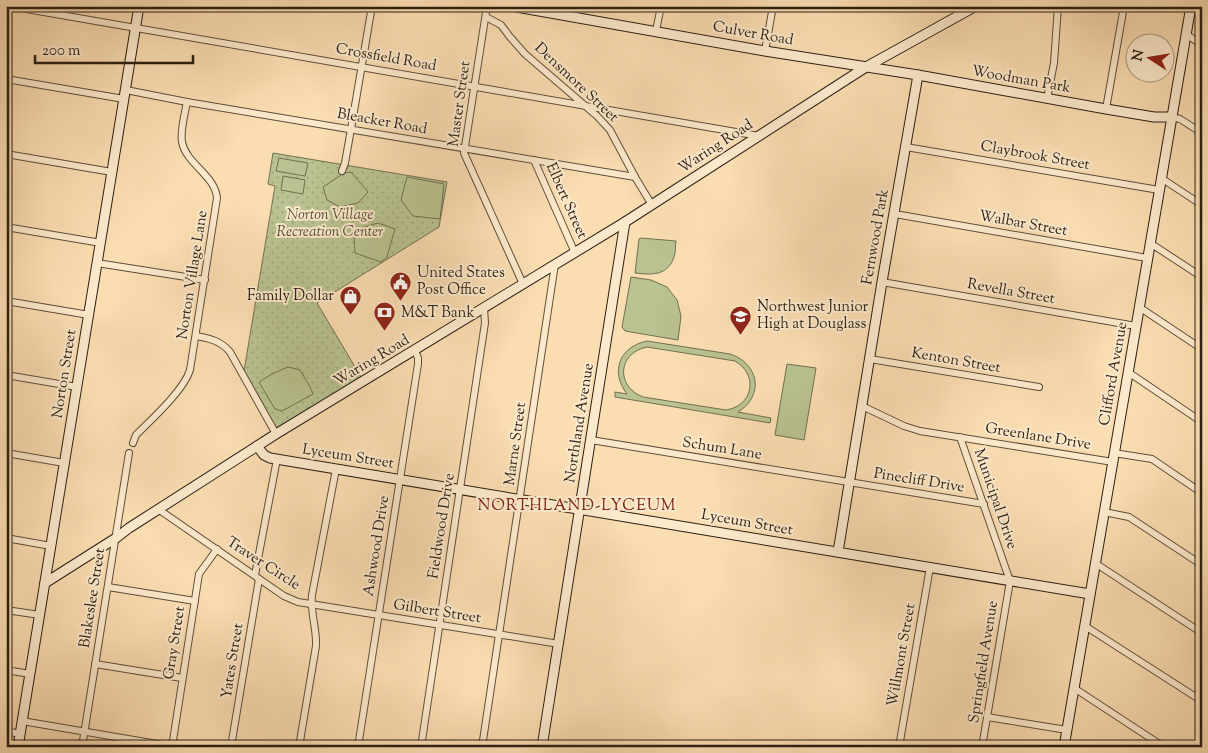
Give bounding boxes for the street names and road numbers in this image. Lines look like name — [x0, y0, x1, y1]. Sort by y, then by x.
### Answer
street label: Culver Road — [711, 17, 795, 52]
street label: Densmore Street — [529, 38, 623, 128]
street label: Crossfield Road — [334, 39, 439, 77]
street label: Master Street — [444, 60, 476, 148]
street label: Woodman Park — [970, 61, 1072, 99]
street label: Bleacker Road — [335, 104, 429, 140]
street label: Waring Road — [675, 115, 758, 179]
street label: Claybrook Street — [979, 136, 1091, 176]
street label: Elbert Street — [540, 160, 592, 242]
street label: Fernwood Park — [857, 188, 895, 286]
street label: Walbar Street — [977, 206, 1069, 242]
street label: Norton Village Lane — [172, 209, 214, 341]
street label: Revella Street — [966, 274, 1056, 310]
street label: Clifford Avenue — [1095, 320, 1133, 428]
street label: Norton Street — [48, 328, 82, 420]
street label: Waring Road — [330, 330, 414, 392]
street label: Kenton Street — [910, 343, 1002, 379]
street label: Northland Avenue — [560, 362, 600, 484]
street label: Marne Street — [500, 401, 532, 487]
street label: Greenlane Drive — [984, 418, 1092, 456]
street label: Schum Lane — [681, 432, 763, 466]
street label: Lyceum Street — [301, 439, 395, 475]
street label: Municipal Drive — [968, 446, 1022, 552]
street label: Pinecliff Drive — [872, 463, 966, 499]
street label: Fieldwood Drive — [423, 472, 461, 580]
street label: Ashwood Drive — [359, 494, 395, 598]
street label: Lyceum Street — [700, 505, 794, 541]
street label: Traver Circle — [222, 532, 304, 596]
street label: Blakeslee Street — [75, 546, 111, 650]
street label: Gilbert Street — [392, 595, 482, 629]
street label: Springfield Avenue — [964, 599, 1004, 725]
street label: Willmont Street — [883, 602, 921, 708]
street label: Gray Street — [159, 605, 191, 681]
street label: Yates Street — [217, 622, 249, 700]

